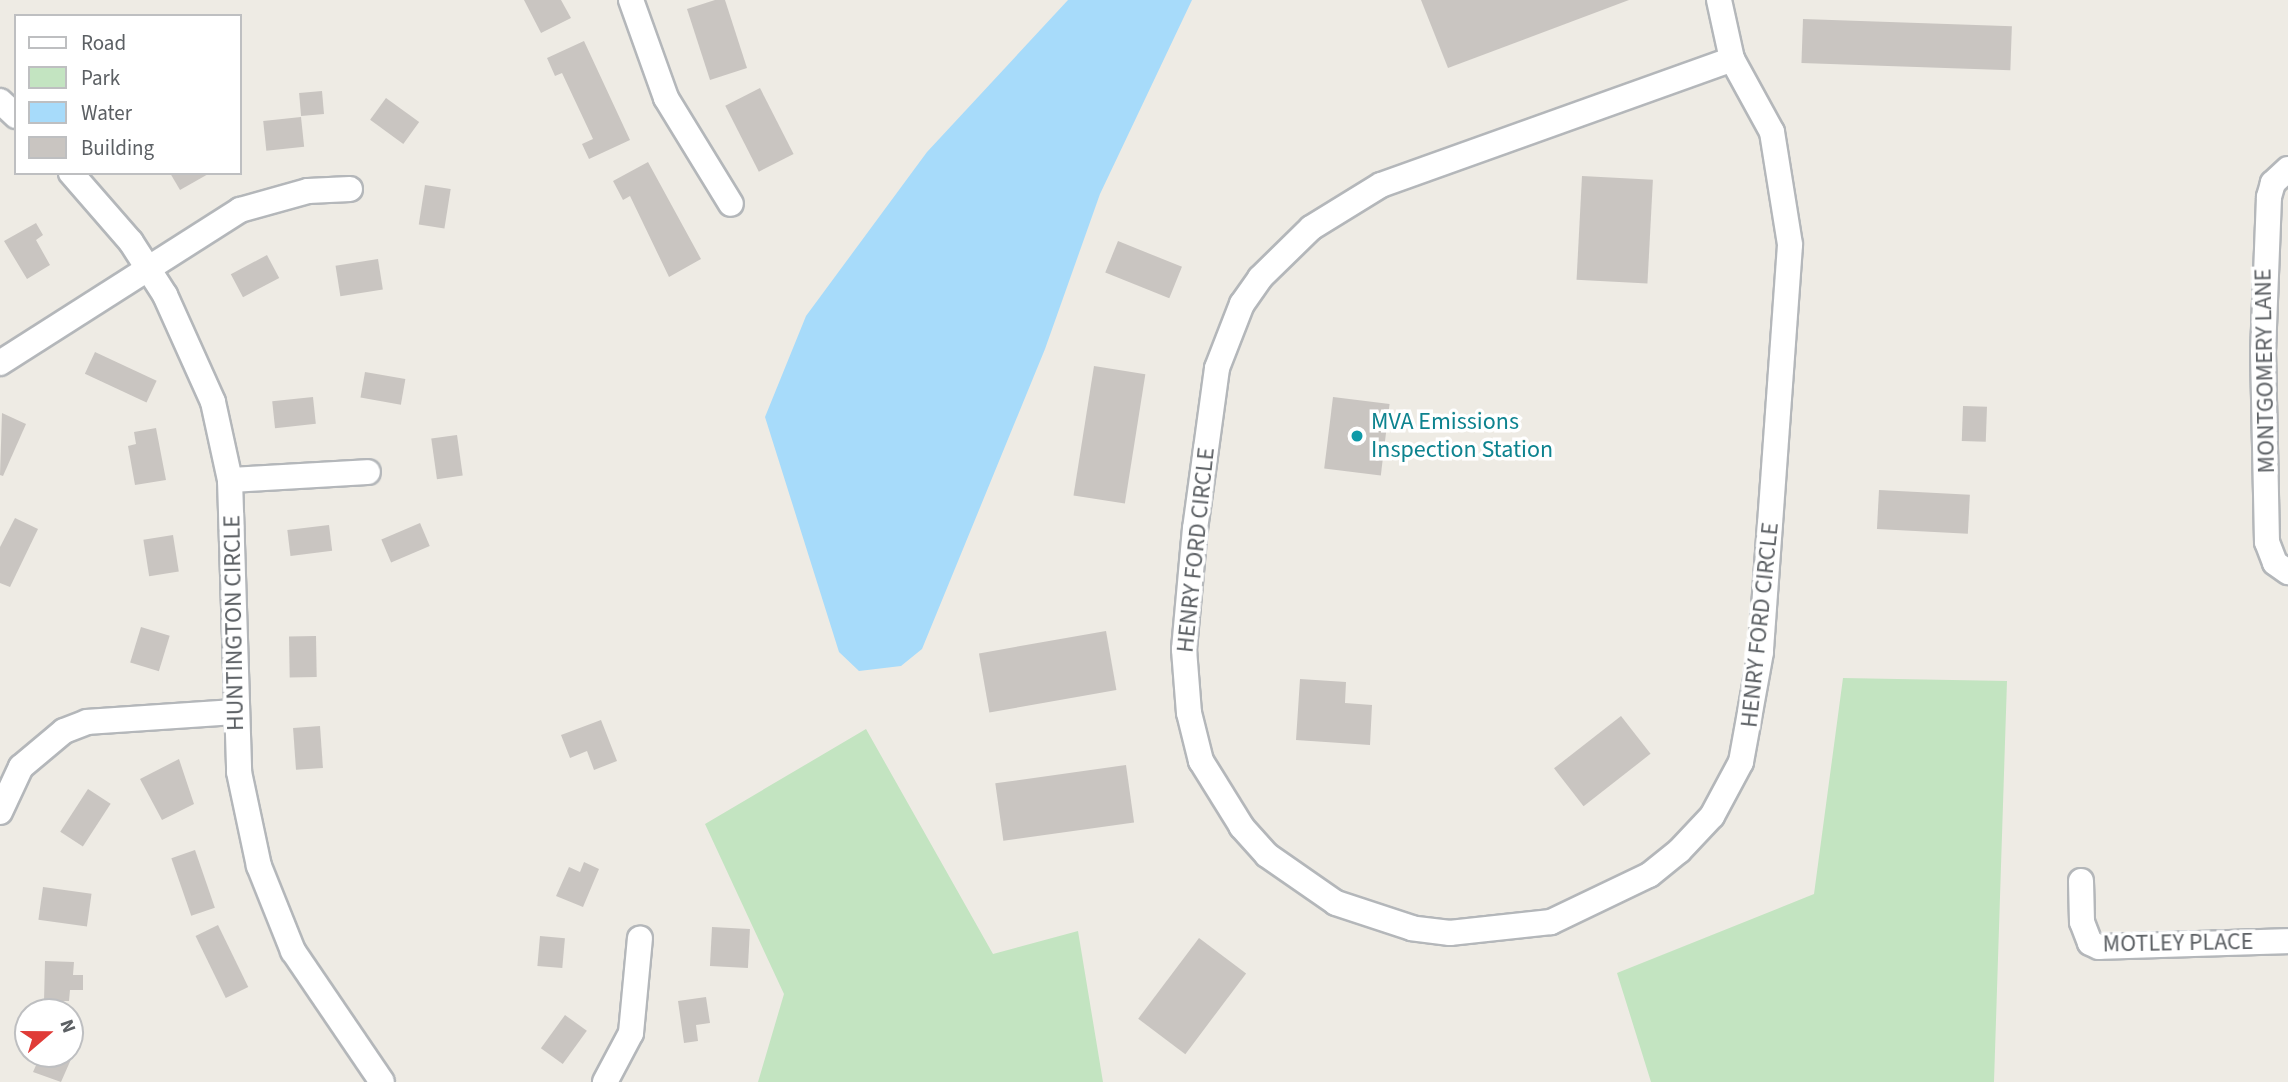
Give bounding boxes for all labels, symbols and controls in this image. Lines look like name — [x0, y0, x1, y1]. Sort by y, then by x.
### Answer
legend — [14, 14, 242, 175]
text: Road — [81, 28, 126, 58]
text: Park — [81, 63, 120, 93]
text: Water — [81, 98, 132, 128]
text: Building — [81, 133, 154, 163]
street label: MONTGOMERY LANE — [2249, 268, 2281, 474]
place label: MVA Emissions Inspection Station — [1371, 408, 1553, 464]
marker: MVA Emissions Inspection Station — [1349, 428, 1365, 444]
street label: HENRY FORD CIRCLE — [1171, 446, 1221, 654]
street label: HUNTINGTON CIRCLE — [218, 515, 250, 731]
street label: HENRY FORD CIRCLE — [1735, 521, 1785, 729]
street label: MOTLEY PLACE — [2102, 927, 2254, 959]
north arrow — [14, 998, 84, 1068]
text: N — [52, 1016, 82, 1037]

